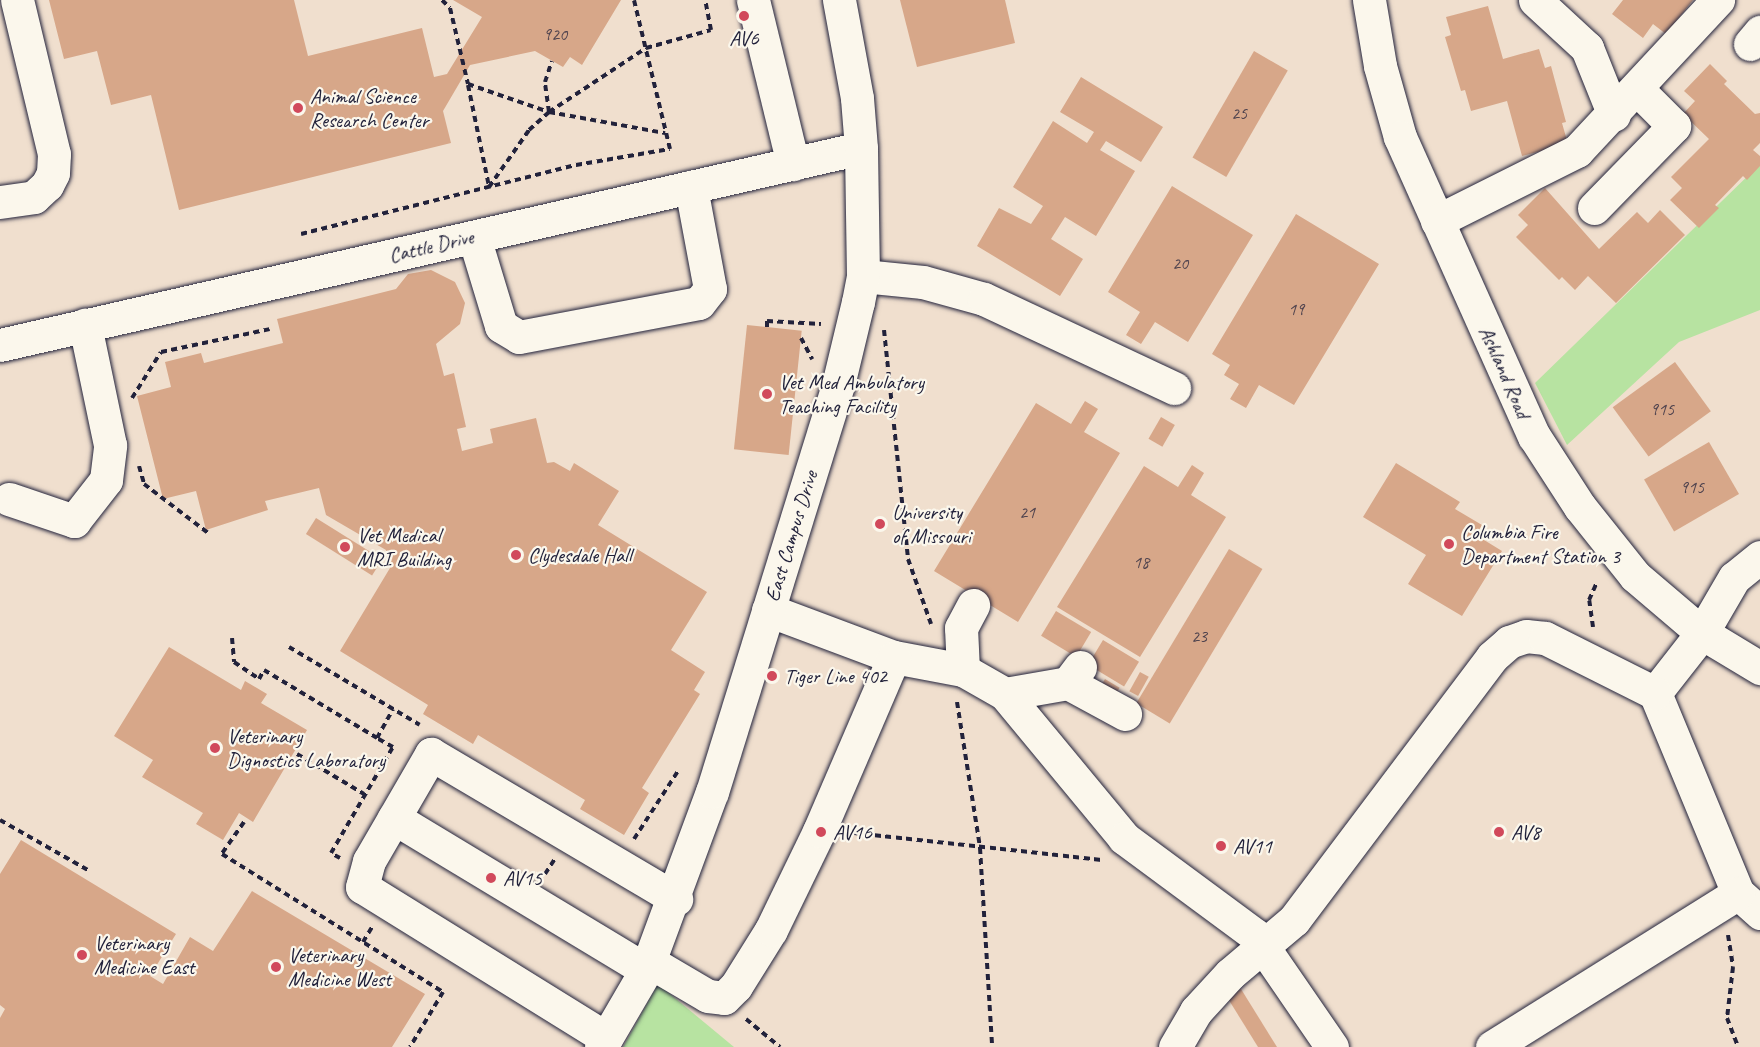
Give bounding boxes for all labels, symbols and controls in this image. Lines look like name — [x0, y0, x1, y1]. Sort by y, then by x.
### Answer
marker: AV6 — [737, 9, 751, 23]
house number: 920 — [543, 23, 567, 45]
place label: AV6 — [729, 25, 759, 51]
place label: Animal Science Research Center — [310, 83, 428, 133]
marker: Animal Science Research Center — [291, 101, 305, 115]
house number: 25 — [1231, 102, 1247, 124]
street label: Cattle Drive — [386, 224, 476, 268]
house number: 20 — [1172, 252, 1188, 274]
house number: 19 — [1288, 298, 1304, 320]
street label: Ashland Road — [1474, 322, 1536, 422]
place label: Vet Med Ambulatory Teaching Facility — [779, 369, 923, 419]
marker: Vet Med Ambulatory Teaching Facility — [760, 387, 774, 401]
house number: 915 — [1650, 398, 1674, 420]
street label: East Campus Drive — [759, 467, 823, 605]
house number: 915 — [1680, 476, 1704, 498]
place label: University of Missouri — [892, 499, 971, 549]
house number: 21 — [1019, 501, 1035, 523]
marker: University of Missouri — [873, 517, 887, 531]
place label: Columbia Fire Department Station 3 — [1461, 519, 1620, 569]
place label: Vet Medical MRI Building — [357, 522, 451, 572]
marker: Columbia Fire Department Station 3 — [1442, 537, 1456, 551]
marker: Vet Medical MRI Building — [338, 540, 352, 554]
place label: Clydesdale Hall — [528, 542, 631, 568]
marker: Clydesdale Hall — [509, 548, 523, 562]
house number: 18 — [1133, 551, 1149, 573]
house number: 23 — [1191, 625, 1207, 647]
place label: Tiger Line 402 — [784, 663, 887, 689]
marker: Tiger Line 402 — [765, 669, 779, 683]
place label: Veterinary Dignostics Laboratory — [227, 723, 385, 773]
marker: Veterinary Dignostics Laboratory — [208, 741, 222, 755]
place label: AV16 — [833, 819, 872, 845]
place label: AV8 — [1511, 819, 1540, 845]
marker: AV16 — [814, 825, 828, 839]
marker: AV8 — [1492, 825, 1506, 839]
place label: AV11 — [1233, 833, 1272, 859]
marker: AV11 — [1214, 839, 1228, 853]
place label: AV15 — [503, 865, 542, 891]
marker: AV15 — [484, 871, 498, 885]
place label: Veterinary Medicine East — [94, 930, 195, 980]
place label: Veterinary Medicine West — [288, 942, 391, 992]
marker: Veterinary Medicine East — [75, 948, 89, 962]
marker: Veterinary Medicine West — [269, 960, 283, 974]

